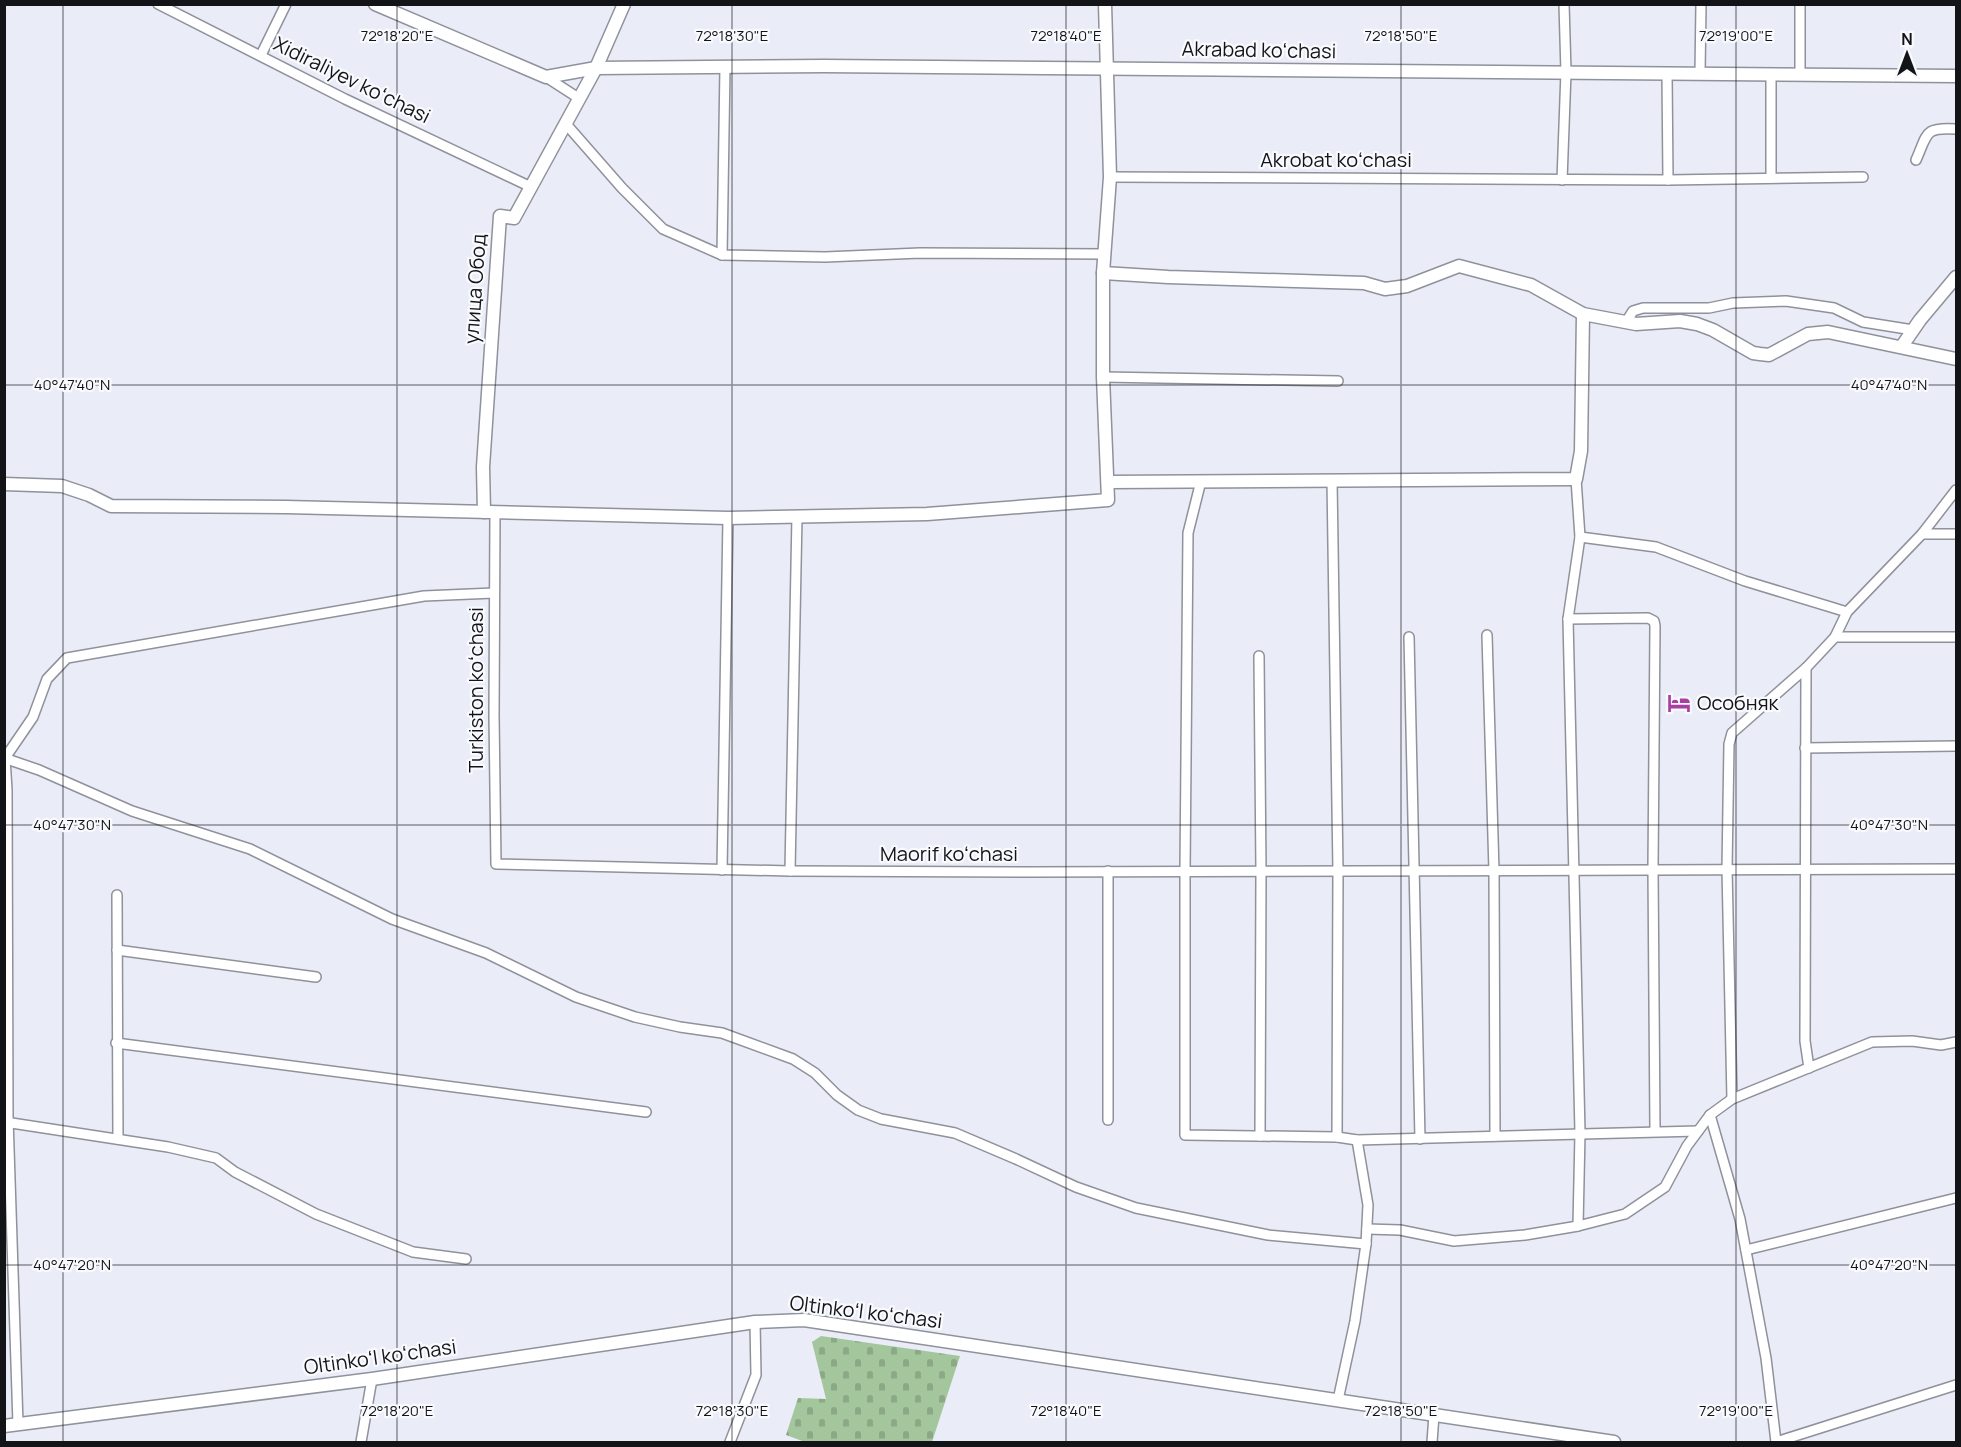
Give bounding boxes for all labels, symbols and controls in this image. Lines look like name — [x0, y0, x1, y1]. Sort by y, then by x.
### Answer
north arrow — [1877, 24, 1937, 84]
text: 72°18'20"E — [361, 25, 433, 46]
text: 72°18'30"E — [696, 25, 768, 46]
text: 72°18'40"E — [1030, 25, 1102, 46]
text: 72°18'50"E — [1365, 25, 1437, 46]
text: 72°19'00"E — [1699, 25, 1773, 46]
text: N — [1901, 28, 1913, 50]
street label: Xidiraliyev koʻchasi — [269, 30, 435, 129]
street label: Akrabad koʻchasi — [1182, 35, 1337, 64]
street label: Akrobat koʻchasi — [1260, 146, 1412, 173]
street label: улица Обод — [457, 233, 492, 345]
text: 40°47'40"N — [34, 374, 110, 395]
text: 40°47'40"N — [1851, 374, 1927, 395]
street label: Turkiston koʻchasi — [462, 607, 489, 773]
place label: Особняк — [1697, 689, 1780, 716]
hotel icon: Особняк — [1666, 690, 1692, 716]
text: 40°47'30"N — [33, 814, 111, 835]
text: 40°47'30"N — [1850, 814, 1928, 835]
street label: Maorif koʻchasi — [880, 840, 1018, 867]
text: 40°47'20"N — [33, 1254, 111, 1275]
text: 40°47'20"N — [1850, 1254, 1928, 1275]
street label: Oltinkoʻl koʻchasi — [788, 1289, 944, 1334]
street label: Oltinkoʻl koʻchasi — [302, 1332, 458, 1381]
text: 72°18'20"E — [361, 1400, 433, 1421]
text: 72°18'30"E — [696, 1400, 768, 1421]
text: 72°18'40"E — [1030, 1400, 1102, 1421]
text: 72°18'50"E — [1365, 1400, 1437, 1421]
text: 72°19'00"E — [1699, 1400, 1773, 1421]

